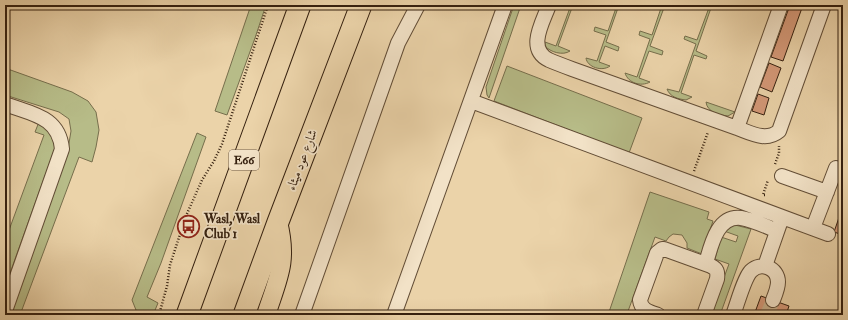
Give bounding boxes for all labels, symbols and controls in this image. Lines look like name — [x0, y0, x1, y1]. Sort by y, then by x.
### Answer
street label: شارع عود ميثاء — [283, 127, 324, 194]
road number: E66 — [229, 150, 259, 170]
place label: Wasl, Wasl Club 1 — [203, 211, 261, 242]
bus stop icon: Wasl, Wasl Club 1 — [175, 213, 201, 239]

